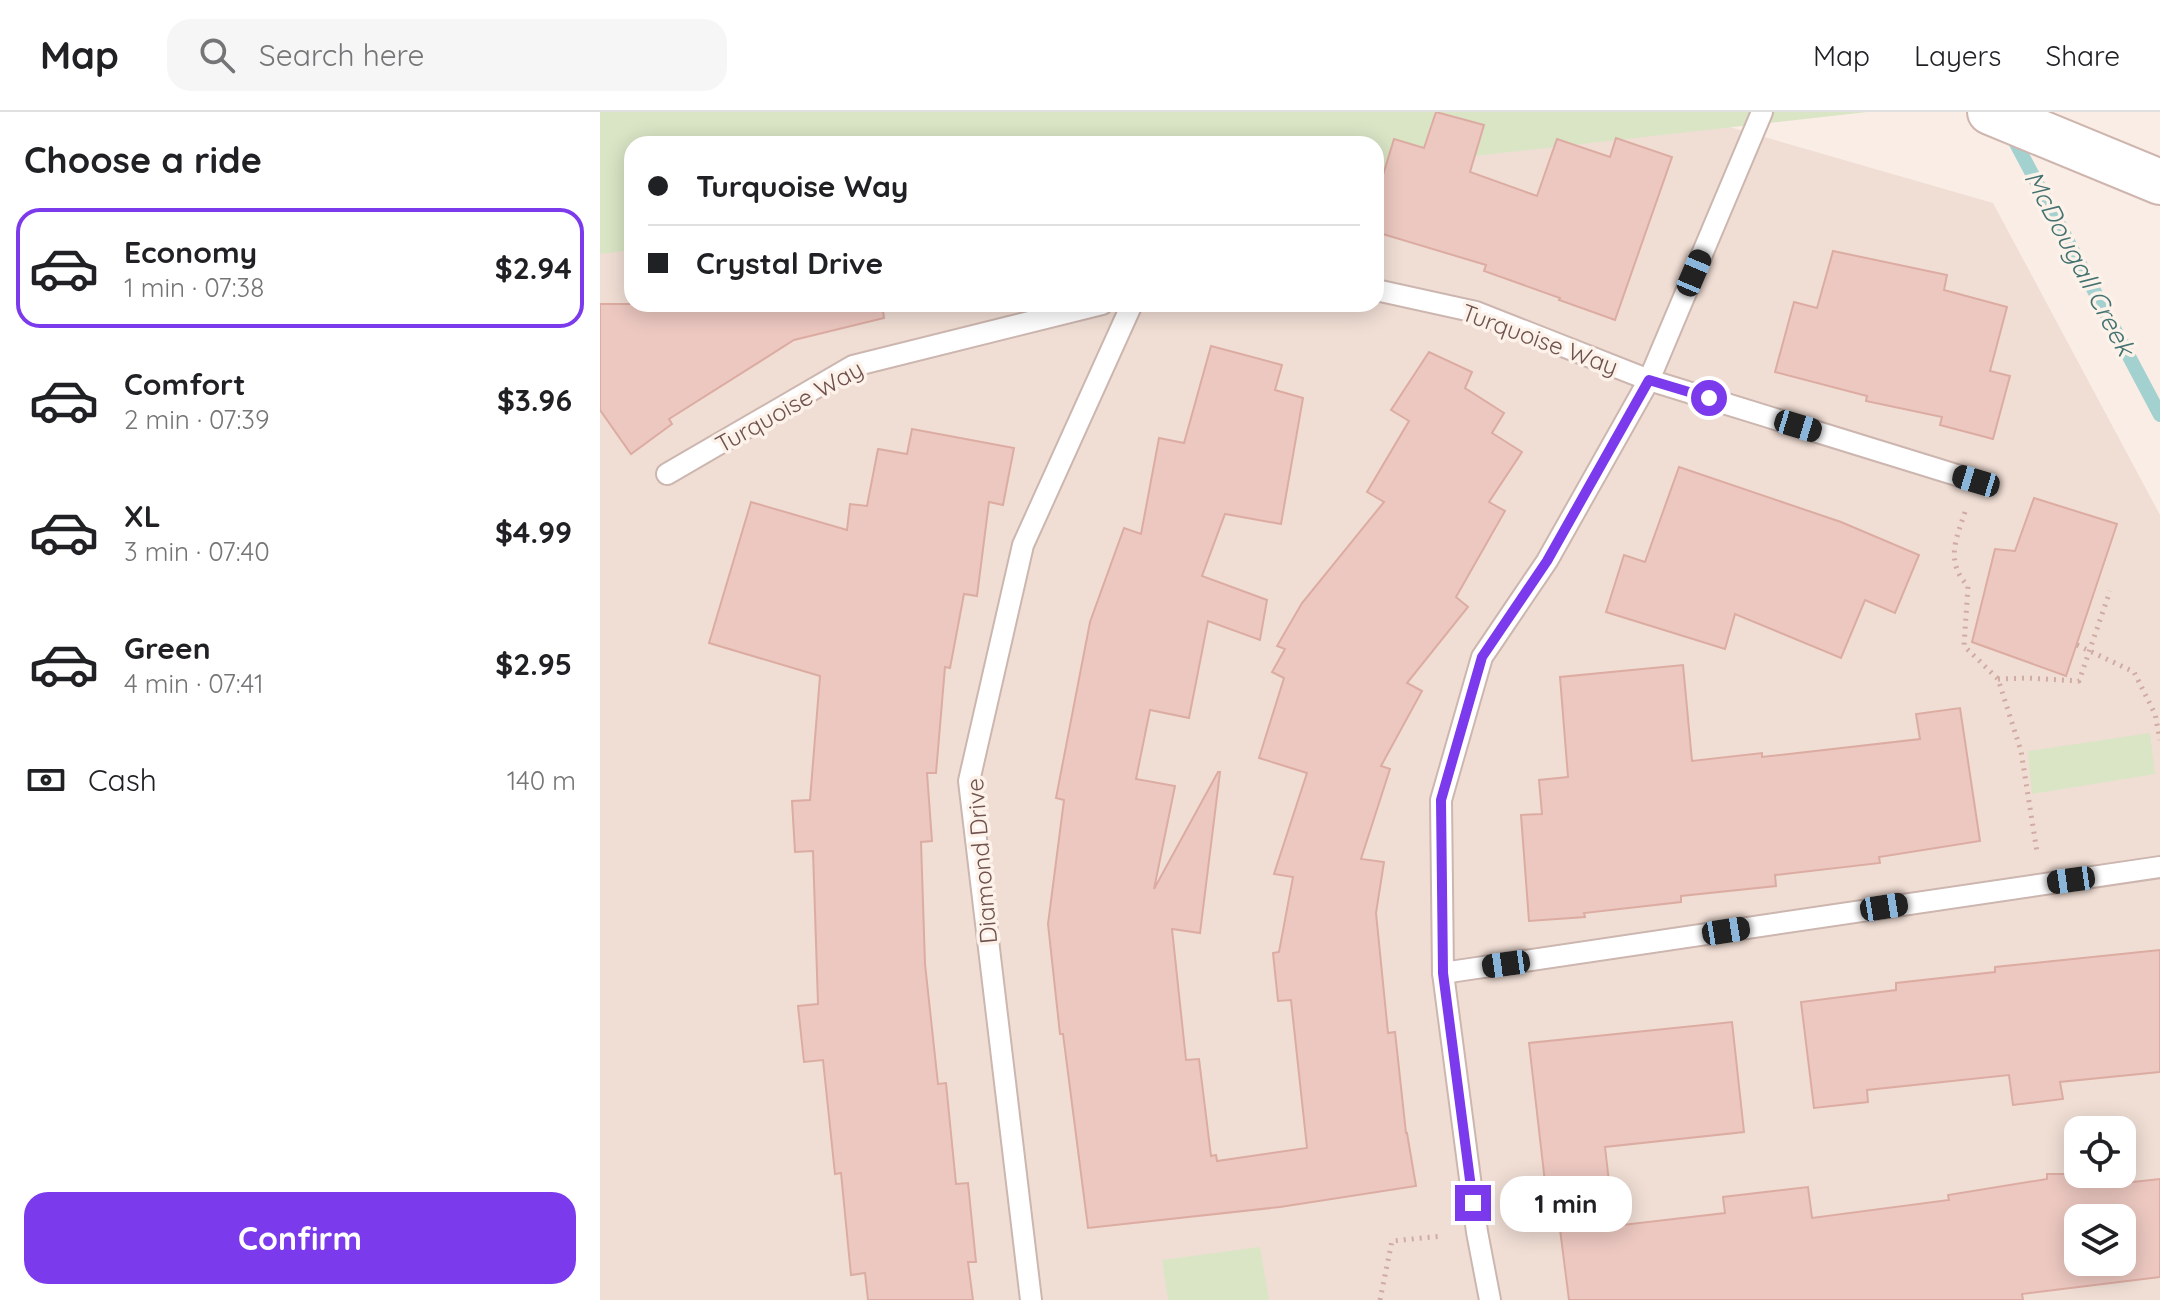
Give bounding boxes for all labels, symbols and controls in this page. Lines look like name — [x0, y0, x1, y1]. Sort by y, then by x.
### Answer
search box — [167, 19, 727, 91]
text: Map — [40, 31, 119, 79]
icon: search — [195, 33, 239, 77]
text: Search here — [259, 36, 424, 74]
text: Map — [1813, 38, 1870, 73]
text: Layers — [1914, 38, 2001, 73]
text: Share — [2045, 38, 2120, 73]
text: Choose a ride — [24, 137, 262, 182]
water label: McDougall Creek — [2017, 165, 2144, 363]
text: Turquoise Way — [696, 167, 908, 205]
icon: car — [28, 232, 100, 304]
text: Economy — [124, 233, 257, 271]
text: Crystal Drive — [696, 244, 883, 282]
car — [1674, 246, 1714, 300]
text: $2.94 — [495, 249, 572, 287]
text: 1 min · 07:38 — [124, 271, 264, 304]
street label: Turquoise Way — [1458, 297, 1622, 381]
street label: Turquoise Way — [710, 353, 868, 459]
icon: car — [28, 364, 100, 436]
text: Comfort — [124, 365, 245, 403]
route start — [1691, 380, 1727, 416]
text: $3.96 — [497, 381, 572, 419]
text: 2 min · 07:39 — [124, 403, 269, 436]
car — [1772, 408, 1824, 444]
car — [1950, 463, 2002, 499]
icon: car — [28, 496, 100, 568]
text: XL — [124, 497, 161, 535]
text: $4.99 — [495, 513, 572, 551]
text: 3 min · 07:40 — [124, 535, 270, 568]
icon: car — [28, 628, 100, 700]
text: Green — [124, 629, 211, 667]
text: $2.95 — [495, 645, 572, 683]
text: 4 min · 07:41 — [124, 667, 264, 700]
icon: cash — [24, 758, 68, 802]
text: Cash — [88, 761, 157, 799]
text: 140 m — [507, 764, 576, 797]
street label: Diamond Drive — [959, 777, 1003, 945]
car — [2046, 865, 2096, 895]
car — [1858, 891, 1910, 923]
car — [1700, 915, 1752, 947]
car — [1481, 949, 1531, 979]
map controls — [2064, 1116, 2136, 1276]
button: locate — [2064, 1116, 2136, 1188]
callout: 1 min — [1501, 1175, 1633, 1231]
route end — [1455, 1185, 1491, 1221]
text: 1 min — [1535, 1187, 1598, 1220]
button: Confirm — [24, 1192, 576, 1284]
button: layers — [2064, 1204, 2136, 1276]

